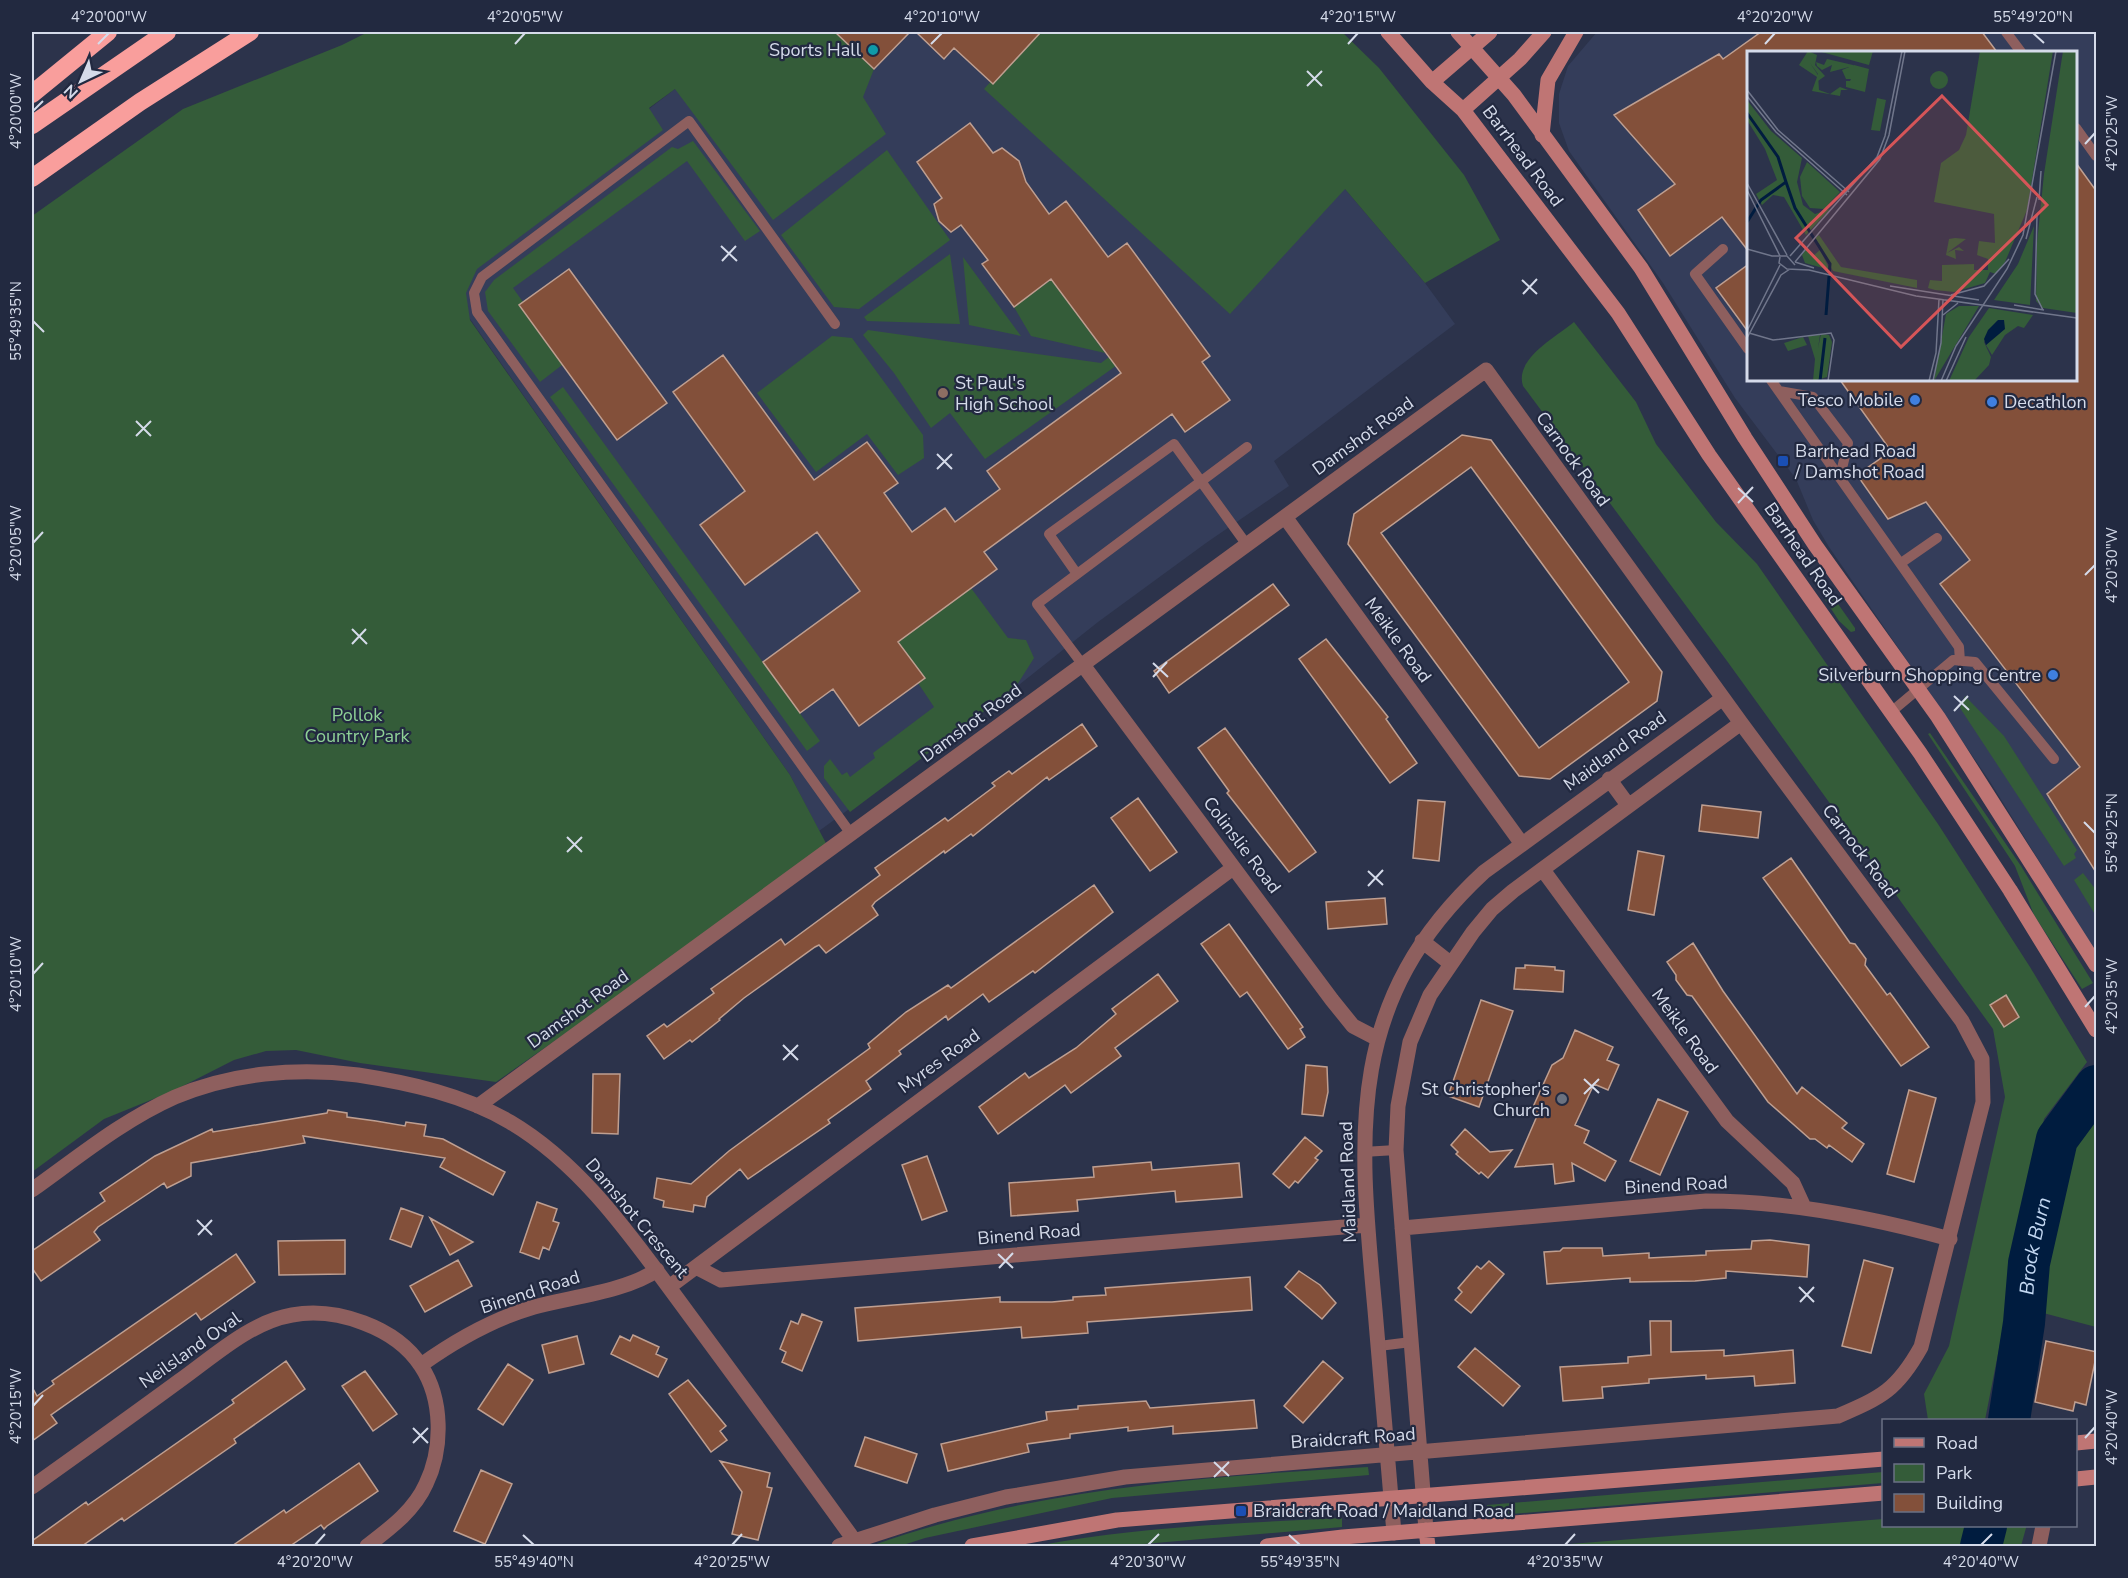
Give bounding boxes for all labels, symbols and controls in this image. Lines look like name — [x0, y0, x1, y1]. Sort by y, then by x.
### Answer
text: 4°20'00"W — [71, 7, 148, 27]
text: 4°20'05"W — [487, 7, 564, 27]
text: 4°20'10"W — [904, 7, 981, 27]
text: 4°20'15"W — [1320, 7, 1397, 27]
text: 4°20'20"W — [1737, 7, 1814, 27]
text: 55°49'20"N — [1993, 7, 2073, 27]
place label: Sports Hall — [769, 38, 862, 62]
marker: Sports Hall — [866, 43, 880, 57]
north arrow — [51, 51, 111, 111]
inset map — [1747, 51, 2077, 381]
text: 4°20'00"W — [6, 72, 26, 149]
text: N — [59, 79, 83, 103]
text: 4°20'25"W — [2102, 94, 2122, 171]
street label: Barrhead Road — [1477, 100, 1569, 212]
text: 55°49'35"N — [6, 281, 26, 361]
place label: St Paul's High School — [955, 371, 1054, 416]
marker: St Paul's High School — [936, 386, 950, 400]
place label: Tesco Mobile — [1798, 388, 1903, 412]
place label: Decathlon — [2004, 390, 2087, 414]
street label: Damshot Road — [1307, 391, 1419, 481]
marker: Tesco Mobile — [1908, 393, 1922, 407]
marker: Decathlon — [1985, 395, 1999, 409]
street label: Carnock Road — [1530, 407, 1616, 511]
place label: Barrhead Road / Damshot Road — [1794, 439, 1925, 484]
marker: Barrhead Road / Damshot Road — [1776, 454, 1790, 468]
street label: Barrhead Road — [1758, 498, 1848, 610]
text: 4°20'05"W — [6, 504, 26, 581]
text: 4°20'30"W — [2102, 526, 2122, 603]
street label: Meikle Road — [1359, 593, 1437, 687]
place label: Silverburn Shopping Centre — [1818, 663, 2041, 687]
marker: Silverburn Shopping Centre — [2046, 668, 2060, 682]
street label: Damshot Road — [915, 678, 1027, 768]
park label: Pollok Country Park — [305, 703, 410, 748]
street label: Maidland Road — [1559, 706, 1671, 796]
street label: Colinslie Road — [1198, 792, 1286, 898]
text: 55°49'25"N — [2102, 793, 2122, 873]
street label: Carnock Road — [1817, 799, 1903, 903]
text: 4°20'10"W — [6, 935, 26, 1012]
text: 4°20'35"W — [2102, 957, 2122, 1034]
street label: Damshot Road — [522, 964, 634, 1054]
street label: Meikle Road — [1646, 984, 1724, 1078]
street label: Myres Road — [893, 1023, 985, 1099]
place label: St Christopher's Church — [1421, 1077, 1550, 1122]
marker: St Christopher's Church — [1555, 1092, 1569, 1106]
street label: Maidland Road — [1334, 1121, 1362, 1243]
street label: Damshot Crescent — [580, 1153, 695, 1283]
street label: Binend Road — [1624, 1170, 1728, 1200]
water label: Brock Burn — [2013, 1194, 2057, 1296]
street label: Binend Road — [976, 1218, 1082, 1250]
street label: Binend Road — [477, 1265, 583, 1319]
street label: Neilsland Oval — [134, 1306, 246, 1394]
text: 4°20'15"W — [6, 1367, 26, 1444]
text: 4°20'40"W — [2102, 1388, 2122, 1465]
legend — [1882, 1419, 2077, 1527]
street label: Braidcraft Road — [1290, 1422, 1416, 1454]
text: Road — [1936, 1431, 1978, 1455]
text: Park — [1936, 1461, 1973, 1485]
text: Building — [1936, 1491, 2003, 1515]
place label: Braidcraft Road / Maidland Road — [1253, 1499, 1514, 1523]
marker: Braidcraft Road / Maidland Road — [1234, 1504, 1248, 1518]
text: 4°20'20"W — [277, 1552, 354, 1572]
text: 55°49'40"N — [494, 1552, 574, 1572]
text: 4°20'25"W — [694, 1552, 771, 1572]
text: 4°20'30"W — [1110, 1552, 1187, 1572]
text: 55°49'35"N — [1260, 1552, 1340, 1572]
text: 4°20'35"W — [1527, 1552, 1604, 1572]
text: 4°20'40"W — [1943, 1552, 2020, 1572]

